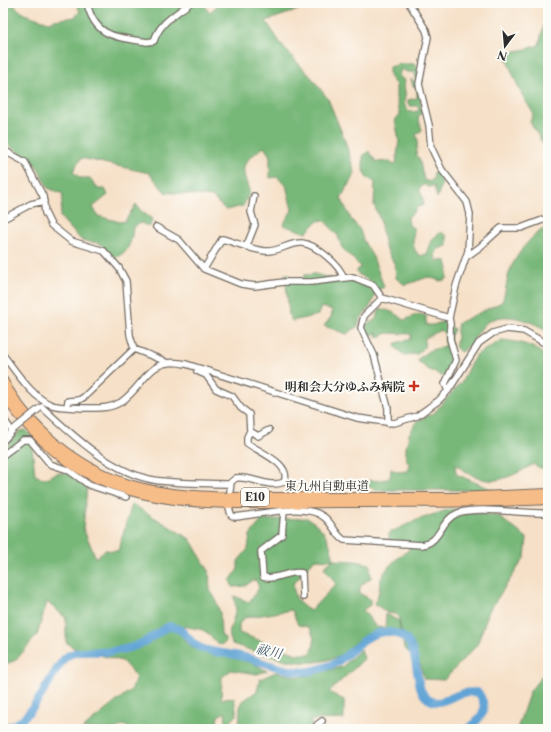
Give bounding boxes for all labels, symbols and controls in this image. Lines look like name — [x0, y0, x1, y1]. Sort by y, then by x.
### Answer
north arrow — [485, 26, 525, 66]
text: N — [495, 47, 509, 64]
place label: 明和会大分ゆふみ病院 — [285, 379, 405, 394]
marker: 明和会大分ゆふみ病院 — [408, 380, 420, 392]
street label: 東九州自動車道 — [285, 478, 369, 493]
road number: E10 — [241, 488, 269, 506]
water label: 祓川 — [255, 640, 285, 662]

